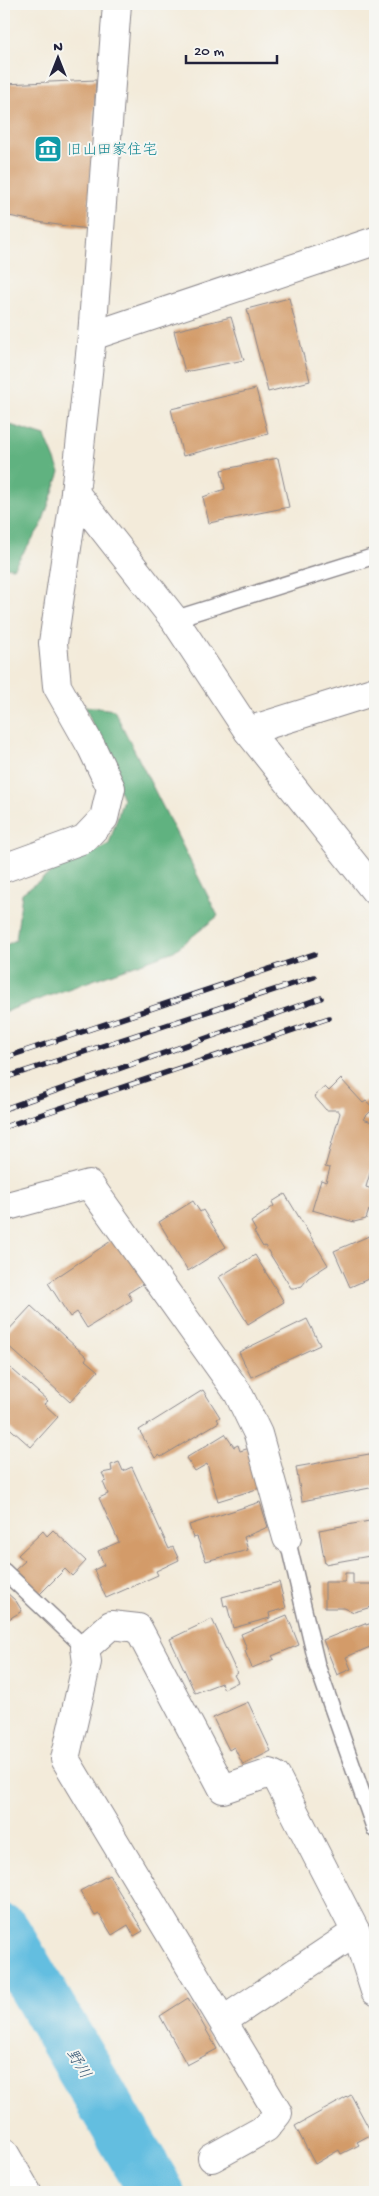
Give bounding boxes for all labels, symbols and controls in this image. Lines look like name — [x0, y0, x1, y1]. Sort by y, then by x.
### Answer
north arrow — [32, 32, 82, 82]
scale bar — [186, 32, 278, 64]
text: N — [53, 39, 63, 56]
text: 20 m — [194, 43, 224, 61]
museum icon: 旧山田家住宅 — [33, 134, 63, 164]
place label: 旧山田家住宅 — [67, 141, 157, 160]
water label: 野川 — [61, 2046, 94, 2083]

